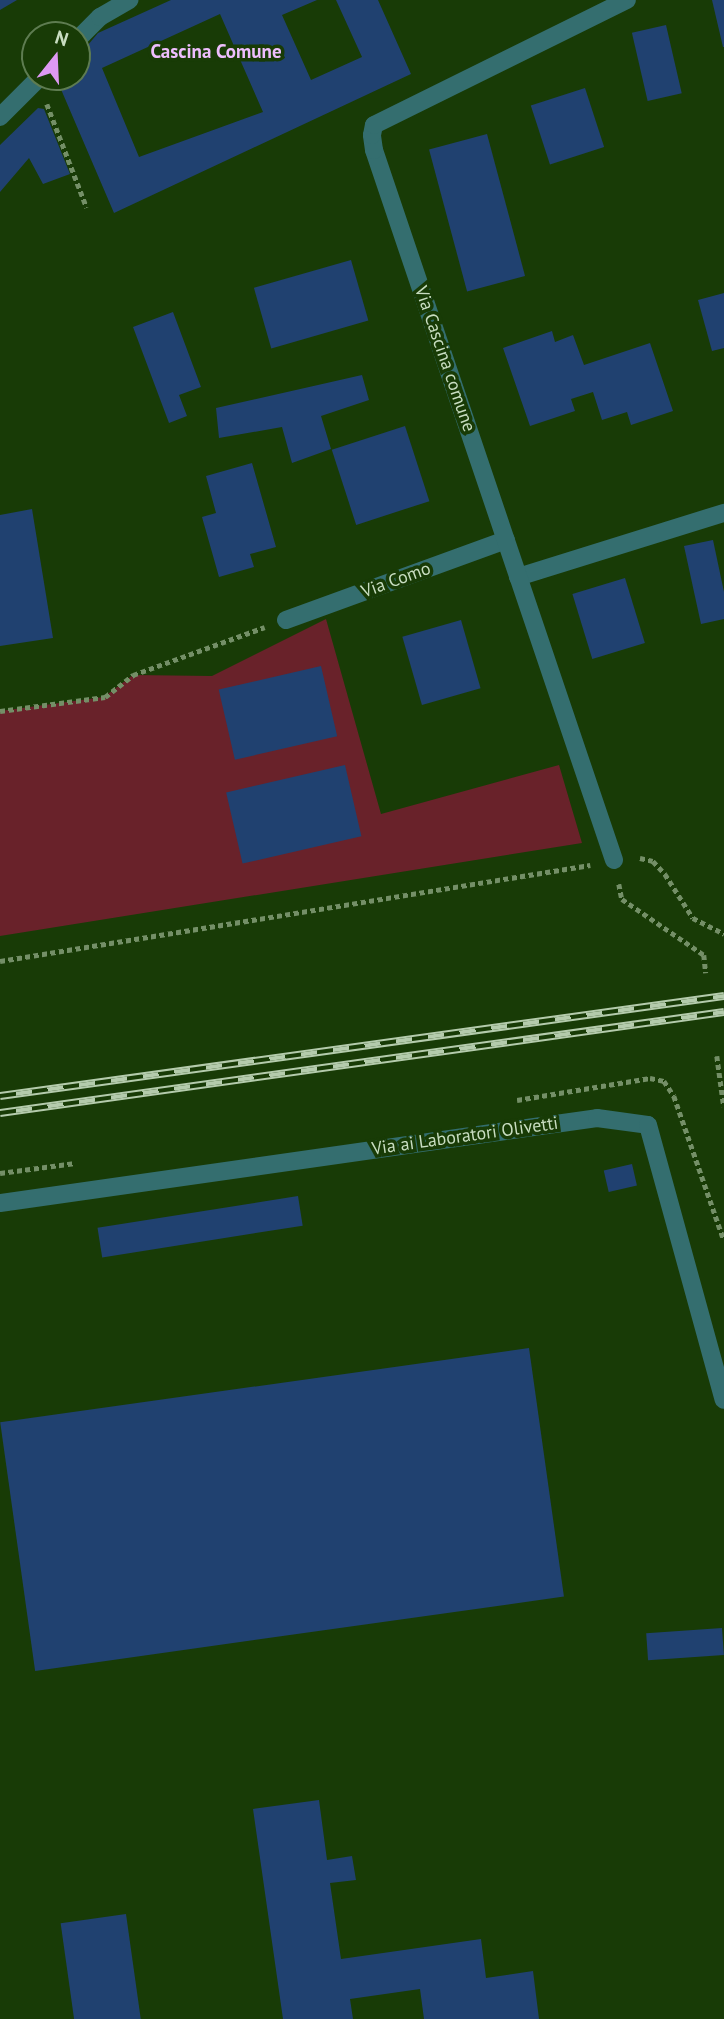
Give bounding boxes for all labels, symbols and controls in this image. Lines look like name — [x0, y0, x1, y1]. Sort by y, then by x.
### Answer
north arrow — [21, 21, 91, 91]
text: N — [52, 25, 72, 51]
district label: Cascina Comune — [150, 41, 282, 63]
street label: Via Cascina comune — [410, 283, 480, 435]
street label: Via Como — [358, 557, 434, 603]
street label: Via ai Laboratori Olivetti — [370, 1112, 560, 1160]

